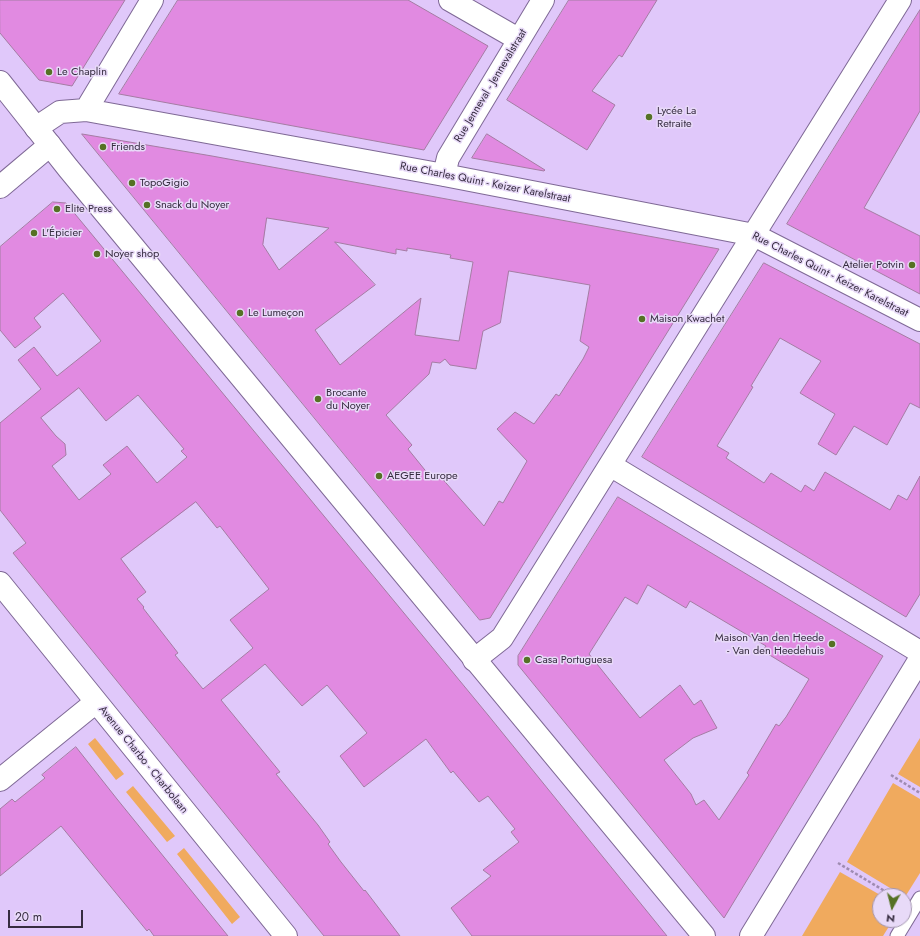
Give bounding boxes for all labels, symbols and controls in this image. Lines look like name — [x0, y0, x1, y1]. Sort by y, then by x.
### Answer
street label: Rue Jenneval - Jennevalstraat — [452, 27, 530, 145]
place label: Le Chaplin — [57, 65, 107, 79]
marker: Le Chaplin — [44, 67, 54, 77]
place label: Lycée La Retraite — [657, 104, 696, 130]
marker: Lycée La Retraite — [644, 112, 654, 122]
place label: Friends — [111, 140, 145, 154]
marker: Friends — [98, 142, 108, 152]
street label: Rue Charles Quint - Keizer Karelstraat — [399, 160, 571, 206]
place label: TopoGigio — [140, 176, 189, 190]
marker: TopoGigio — [127, 178, 137, 188]
place label: Snack du Noyer — [155, 198, 229, 212]
marker: Snack du Noyer — [142, 200, 152, 210]
place label: Elite Press — [65, 202, 112, 216]
marker: Elite Press — [52, 204, 62, 214]
place label: L'Épicier — [42, 226, 82, 240]
marker: L'Épicier — [29, 228, 39, 238]
street label: Rue Charles Quint - Keizer Karelstraat — [750, 230, 910, 320]
place label: Noyer shop — [105, 247, 159, 261]
marker: Noyer shop — [92, 249, 102, 259]
place label: Atelier Potvin — [842, 258, 904, 272]
marker: Atelier Potvin — [907, 260, 917, 270]
place label: Le Lumeçon — [248, 306, 304, 320]
marker: Le Lumeçon — [235, 308, 245, 318]
place label: Maison Kwachet — [650, 312, 724, 326]
marker: Maison Kwachet — [637, 314, 647, 324]
place label: Brocante du Noyer — [326, 386, 370, 412]
marker: Brocante du Noyer — [313, 394, 323, 404]
place label: AEGEE Europe — [387, 469, 458, 483]
marker: AEGEE Europe — [374, 471, 384, 481]
place label: Maison Van den Heede - Van den Heedehuis — [715, 631, 824, 657]
marker: Maison Van den Heede - Van den Heedehuis — [827, 639, 837, 649]
place label: Casa Portuguesa — [535, 653, 612, 667]
marker: Casa Portuguesa — [522, 655, 532, 665]
street label: Avenue Charbo - Charbolaan — [95, 704, 191, 816]
north arrow — [872, 888, 912, 928]
scale bar — [10, 902, 85, 928]
text: 20 m — [15, 908, 42, 926]
text: N — [885, 910, 896, 927]

